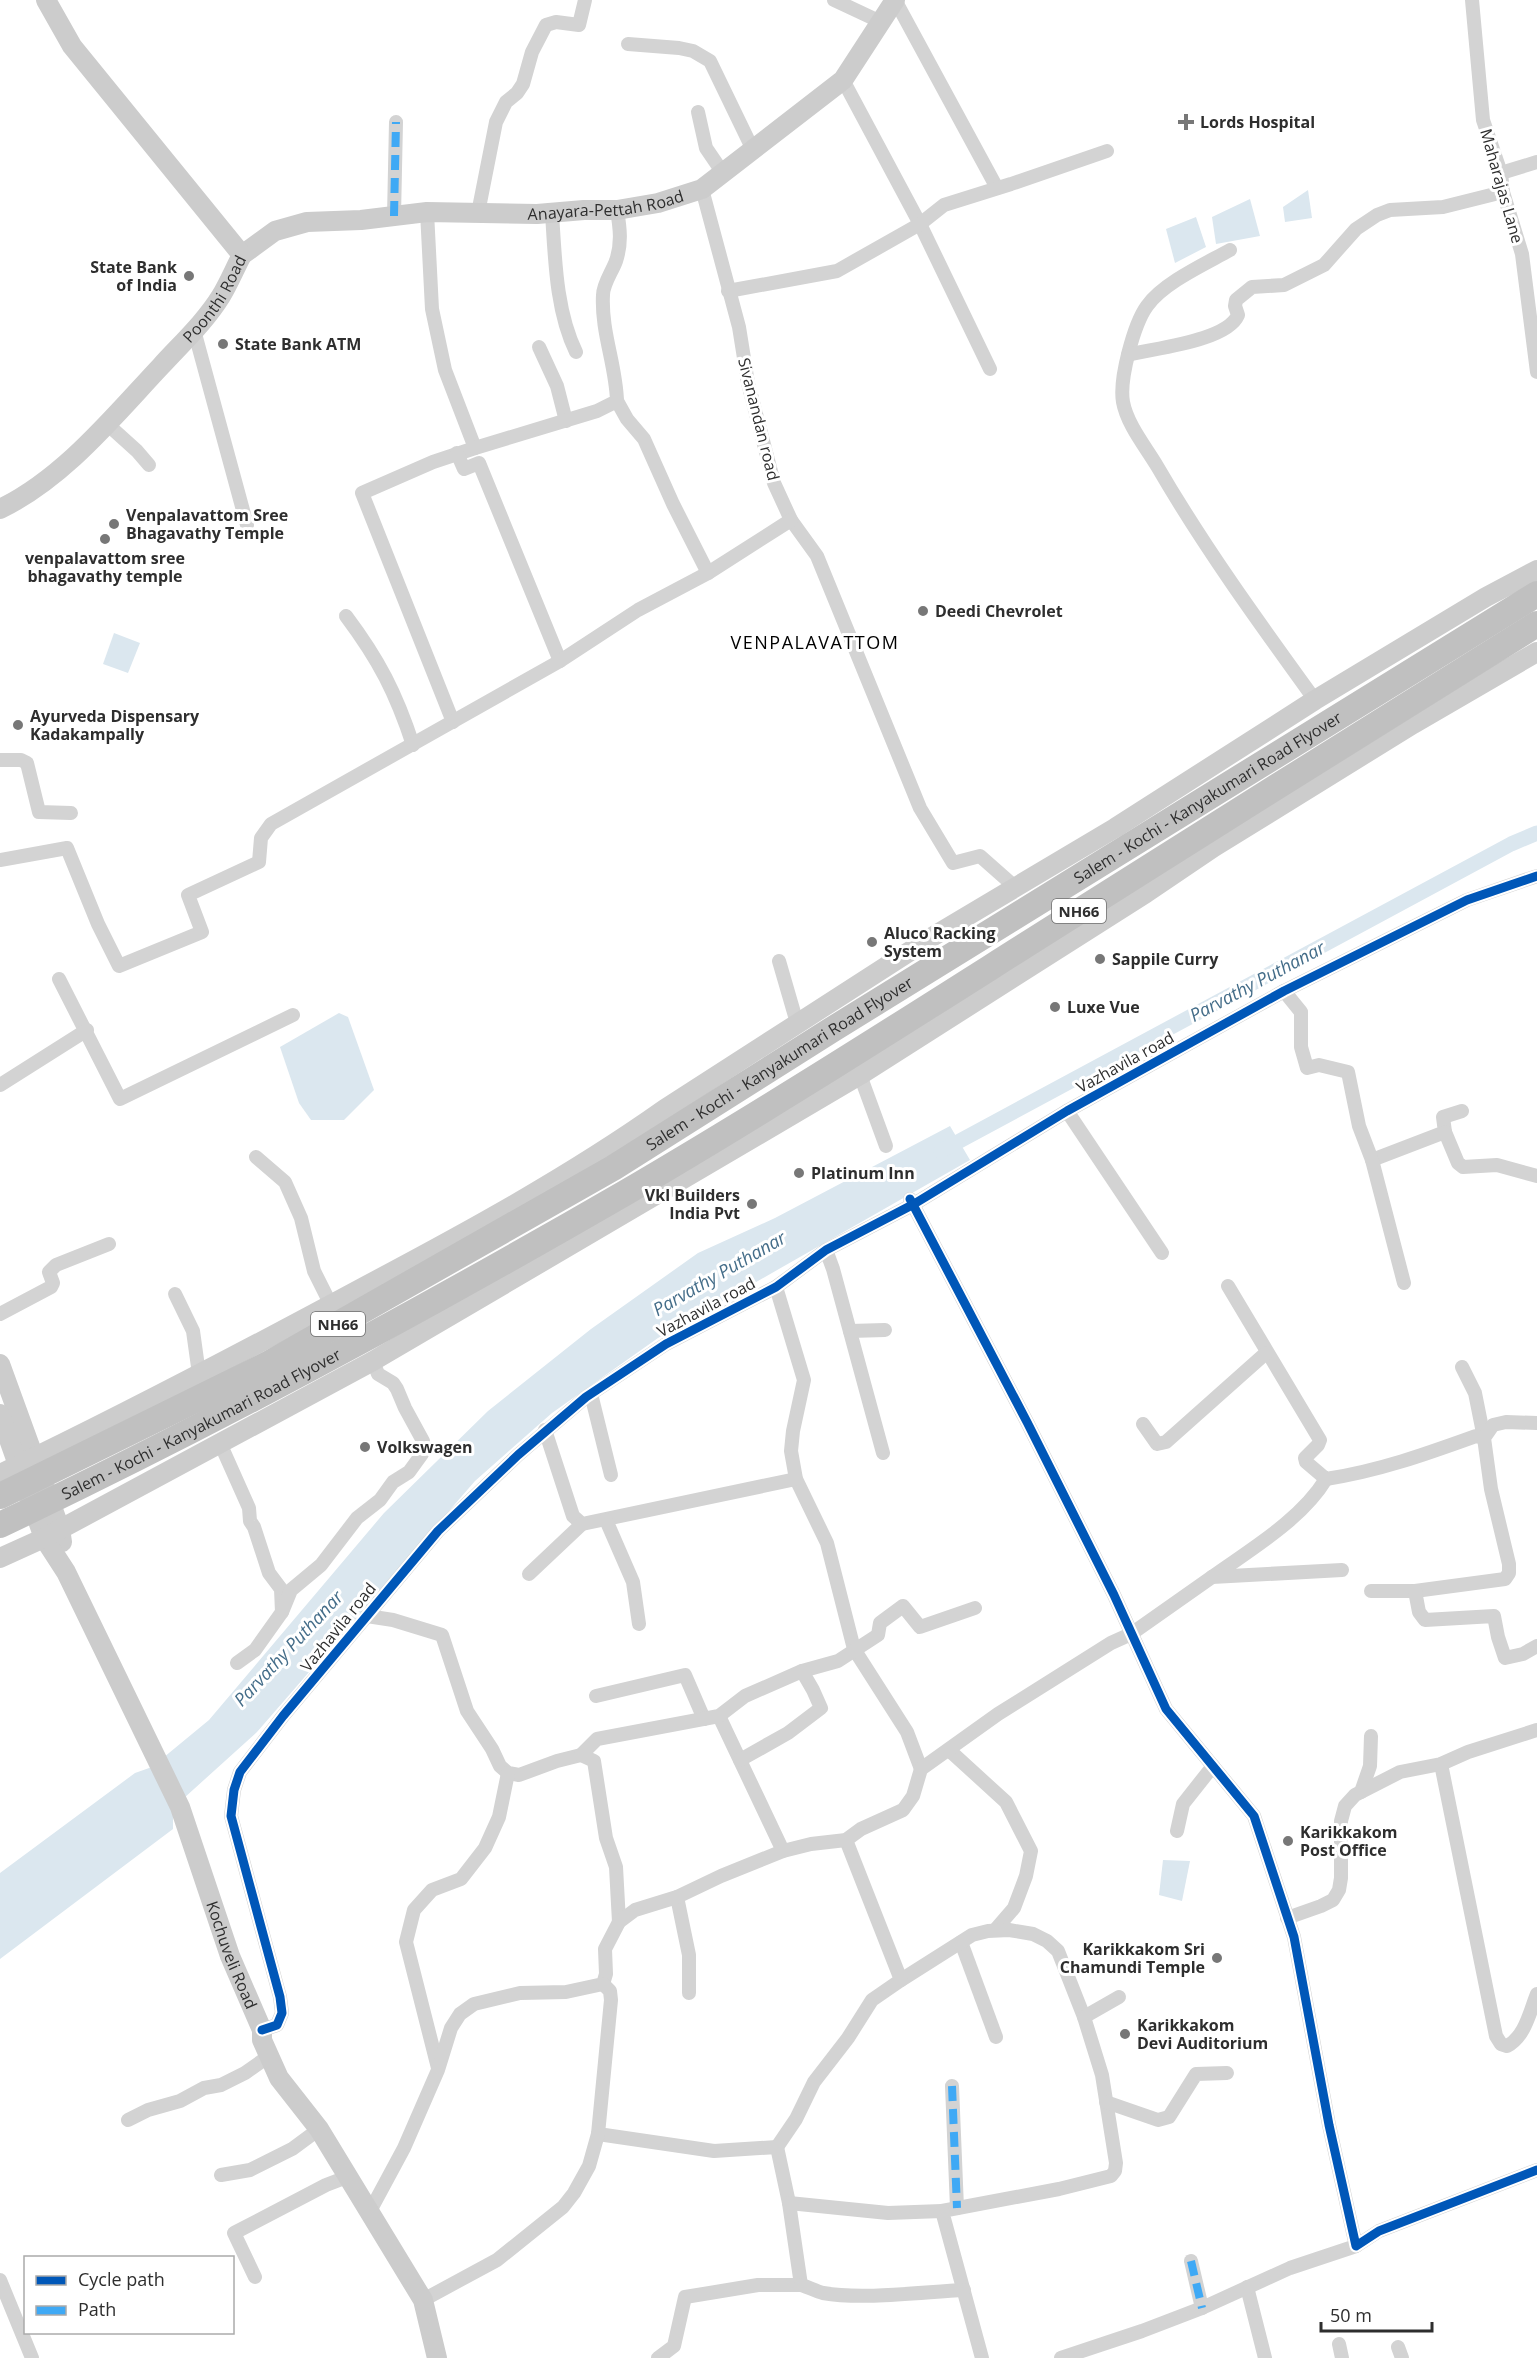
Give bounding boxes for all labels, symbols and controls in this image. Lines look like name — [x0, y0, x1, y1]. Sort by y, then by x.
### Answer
place label: Lords Hospital — [1200, 111, 1315, 133]
marker: Lords Hospital — [1177, 113, 1195, 131]
street label: Maharajas Lane — [1475, 126, 1529, 246]
street label: Anayara-Pettah Road — [528, 185, 686, 225]
street label: Poonthi Road — [178, 251, 251, 347]
place label: State Bank of India — [90, 256, 177, 296]
marker: State Bank of India — [182, 269, 196, 283]
place label: State Bank ATM — [235, 333, 361, 355]
marker: State Bank ATM — [216, 337, 230, 351]
street label: Sivanandan road — [733, 355, 785, 483]
place label: Venpalavattom Sree Bhagavathy Temple — [126, 504, 288, 544]
marker: Venpalavattom Sree Bhagavathy Temple — [107, 517, 121, 531]
marker: venpalavattom sree bhagavathy temple — [98, 532, 112, 546]
place label: venpalavattom sree bhagavathy temple — [25, 547, 185, 587]
place label: Deedi Chevrolet — [935, 600, 1063, 622]
marker: Deedi Chevrolet — [916, 604, 930, 618]
district label: VENPALAVATTOM — [731, 630, 899, 654]
place label: Ayurveda Dispensary Kadakampally — [30, 705, 200, 745]
street label: Salem - Kochi - Kanyakumari Road Flyover — [1069, 706, 1346, 889]
marker: Ayurveda Dispensary Kadakampally — [11, 718, 25, 732]
road number: NH66 — [1052, 899, 1106, 923]
place label: Aluco Racking System — [884, 922, 996, 962]
marker: Aluco Racking System — [865, 935, 879, 949]
water label: Parvathy Puthanar — [1185, 935, 1330, 1027]
place label: Sappile Curry — [1112, 948, 1219, 970]
marker: Sappile Curry — [1093, 952, 1107, 966]
street label: Salem - Kochi - Kanyakumari Road Flyover — [642, 971, 917, 1156]
place label: Luxe Vue — [1067, 996, 1140, 1018]
marker: Luxe Vue — [1048, 1000, 1062, 1014]
street label: Vazhavila road — [1072, 1026, 1178, 1098]
place label: Platinum Inn — [811, 1162, 915, 1184]
marker: Platinum Inn — [792, 1166, 806, 1180]
place label: Vkl Builders India Pvt — [645, 1184, 740, 1224]
marker: Vkl Builders India Pvt — [745, 1197, 759, 1211]
water label: Parvathy Puthanar — [648, 1225, 791, 1321]
street label: Vazhavila road — [653, 1272, 759, 1342]
road number: NH66 — [311, 1312, 365, 1336]
street label: Salem - Kochi - Kanyakumari Road Flyover — [58, 1343, 345, 1505]
place label: Volkswagen — [377, 1436, 472, 1458]
marker: Volkswagen — [358, 1440, 372, 1454]
street label: Vazhavila road — [295, 1578, 381, 1676]
water label: Parvathy Puthanar — [228, 1584, 349, 1711]
place label: Karikkakom Post Office — [1300, 1821, 1397, 1861]
marker: Karikkakom Post Office — [1281, 1834, 1295, 1848]
street label: Kochuveli Road — [201, 1898, 263, 2012]
place label: Karikkakom Sri Chamundi Temple — [1060, 1938, 1205, 1978]
marker: Karikkakom Sri Chamundi Temple — [1210, 1951, 1224, 1965]
place label: Karikkakom Devi Auditorium — [1137, 2014, 1268, 2054]
marker: Karikkakom Devi Auditorium — [1118, 2027, 1132, 2041]
legend — [24, 2256, 234, 2334]
text: Cycle path — [78, 2267, 165, 2291]
scale bar — [1321, 2295, 1432, 2333]
text: Path — [78, 2297, 116, 2321]
text: 50 m — [1330, 2303, 1372, 2327]

